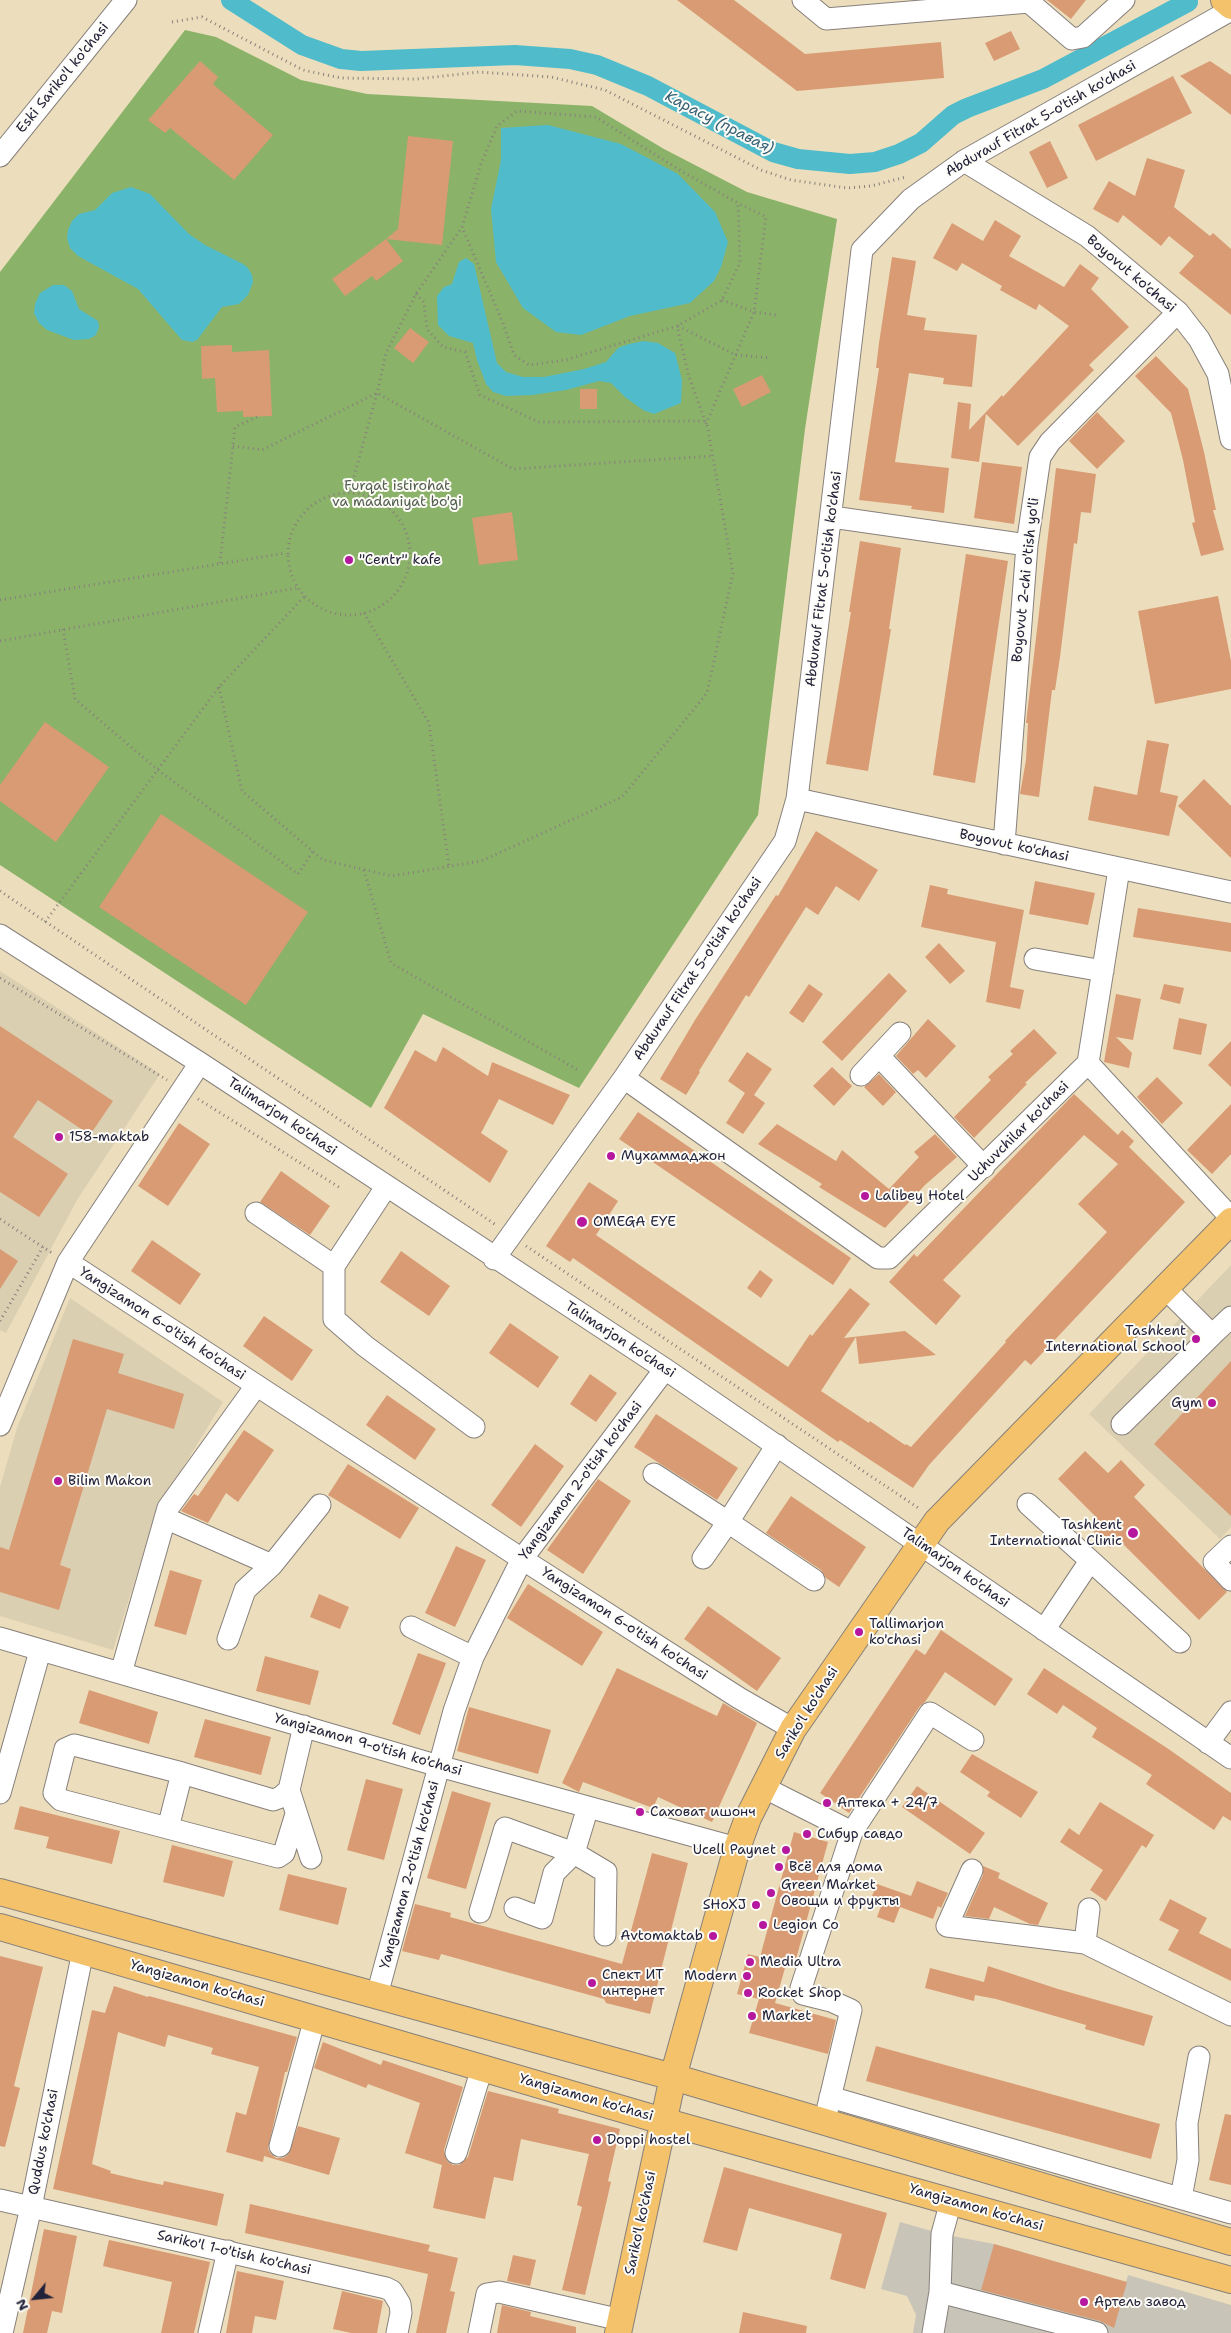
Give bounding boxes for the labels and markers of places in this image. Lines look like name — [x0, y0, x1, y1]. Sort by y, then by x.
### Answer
place label: "Centr" kafe — [359, 552, 441, 568]
marker: "Centr" kafe — [343, 554, 355, 566]
place label: 158-maktab — [69, 1129, 149, 1145]
marker: 158-maktab — [53, 1131, 65, 1143]
place label: Мухаммаджон — [621, 1148, 726, 1164]
marker: Мухаммаджон — [605, 1150, 617, 1162]
place label: Lalibey Hotel — [875, 1188, 964, 1204]
marker: Lalibey Hotel — [859, 1190, 871, 1202]
place label: OMEGA EYE — [593, 1214, 676, 1230]
marker: OMEGA EYE — [575, 1215, 589, 1229]
place label: Tashkent International School — [1045, 1323, 1186, 1355]
marker: Tashkent International School — [1190, 1333, 1202, 1345]
place label: Gym — [1171, 1395, 1202, 1411]
marker: Gym — [1206, 1397, 1218, 1409]
place label: Bilim Makon — [68, 1473, 151, 1489]
marker: Bilim Makon — [52, 1475, 64, 1487]
place label: Tashkent International Clinic — [990, 1517, 1122, 1550]
marker: Tashkent International Clinic — [1126, 1526, 1140, 1540]
place label: Tallimarjon ko'chasi — [869, 1616, 944, 1648]
marker: Tallimarjon ko'chasi — [853, 1626, 865, 1638]
place label: Аптека + 24/7 — [837, 1795, 938, 1811]
marker: Аптека + 24/7 — [821, 1797, 833, 1809]
place label: Саховат ишонч — [650, 1804, 756, 1820]
marker: Саховат ишонч — [634, 1806, 646, 1818]
place label: Сибур савдо — [817, 1826, 903, 1842]
marker: Сибур савдо — [801, 1828, 813, 1840]
place label: Ucell Paynet — [693, 1842, 776, 1858]
marker: Ucell Paynet — [780, 1844, 792, 1856]
place label: Всё для дома — [789, 1859, 882, 1875]
marker: Всё для дома — [773, 1861, 785, 1873]
place label: Green Market Овощи и фрукты — [781, 1877, 899, 1910]
marker: Green Market Овощи и фрукты — [765, 1887, 777, 1899]
place label: SHoXJ — [703, 1897, 746, 1913]
marker: SHoXJ — [750, 1899, 762, 1911]
place label: Legion Co — [773, 1917, 839, 1933]
marker: Legion Co — [757, 1919, 769, 1931]
place label: Avtomaktab — [620, 1928, 703, 1944]
marker: Avtomaktab — [707, 1930, 719, 1942]
place label: Media Ultra — [760, 1954, 841, 1970]
marker: Media Ultra — [744, 1956, 756, 1968]
place label: Спект ИТ интернет — [602, 1967, 665, 2000]
place label: Modern — [684, 1968, 737, 1984]
marker: Modern — [741, 1970, 753, 1982]
marker: Спект ИТ интернет — [586, 1977, 598, 1989]
place label: Rocket Shop — [758, 1985, 841, 2001]
marker: Rocket Shop — [742, 1987, 754, 1999]
place label: Market — [762, 2008, 811, 2024]
marker: Market — [746, 2010, 758, 2022]
place label: Doppi hostel — [607, 2132, 690, 2148]
marker: Doppi hostel — [591, 2134, 603, 2146]
place label: Артель завод — [1094, 2294, 1186, 2310]
marker: Артель завод — [1078, 2296, 1090, 2308]

